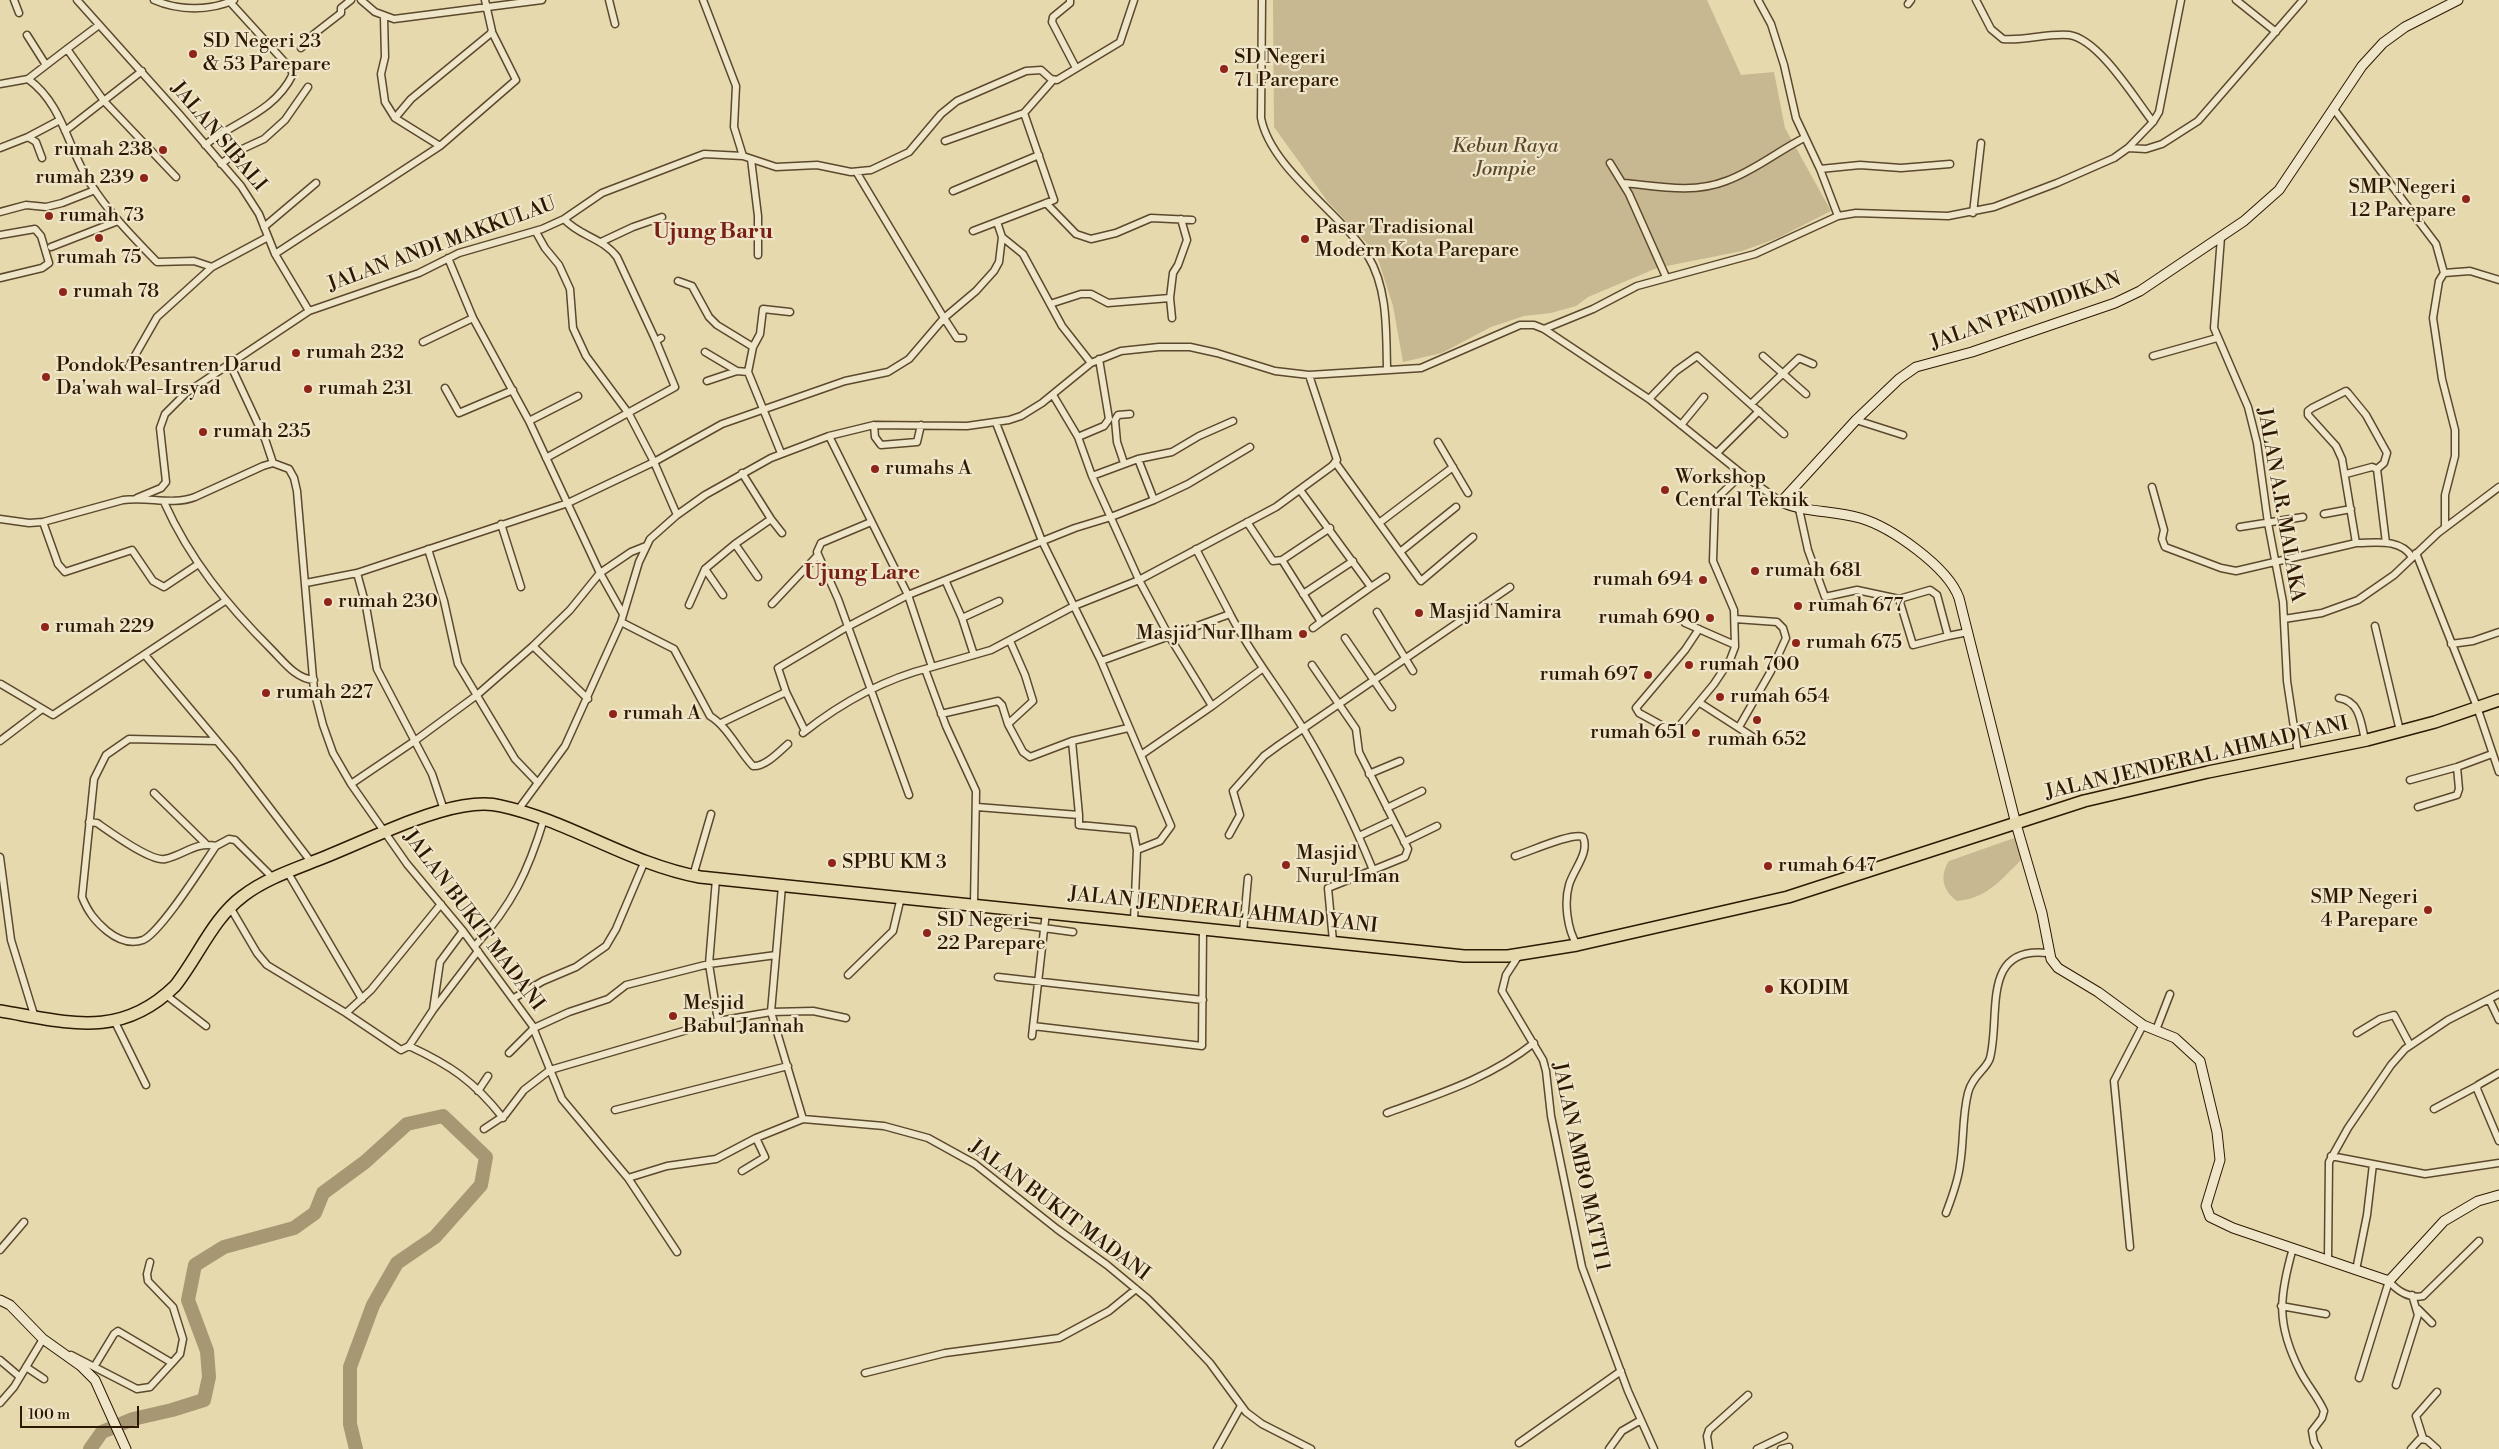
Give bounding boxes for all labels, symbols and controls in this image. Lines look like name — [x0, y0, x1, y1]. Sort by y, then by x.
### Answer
place label: SD Negeri 23 & 53 Parepare — [203, 30, 331, 77]
place label: SD Negeri 71 Parepare — [1234, 46, 1339, 93]
marker: SD Negeri 23 & 53 Parepare — [187, 48, 199, 60]
marker: SD Negeri 71 Parepare — [1218, 63, 1230, 75]
street label: JALAN SIBALI — [165, 77, 271, 197]
park label: Kebun Raya Jompie — [1452, 135, 1558, 182]
place label: rumah 238 — [54, 138, 153, 162]
marker: rumah 238 — [157, 144, 169, 156]
place label: rumah 239 — [35, 166, 134, 190]
marker: rumah 239 — [138, 172, 150, 184]
place label: SMP Negeri 12 Parepare — [2348, 176, 2456, 223]
street label: JALAN ANDI MAKKULAU — [325, 193, 559, 297]
marker: SMP Negeri 12 Parepare — [2460, 193, 2472, 205]
place label: rumah 73 — [59, 204, 144, 228]
marker: rumah 73 — [43, 210, 55, 222]
place label: Pasar Tradisional Modern Kota Parepare — [1315, 216, 1519, 263]
district label: Ujung Baru — [653, 220, 773, 246]
marker: rumah 75 — [93, 232, 105, 244]
marker: Pasar Tradisional Modern Kota Parepare — [1299, 233, 1311, 245]
place label: rumah 75 — [57, 246, 141, 270]
street label: JALAN PENDIDIKAN — [1928, 268, 2124, 356]
place label: rumah 78 — [73, 280, 159, 304]
marker: rumah 78 — [57, 286, 69, 298]
place label: rumah 232 — [306, 341, 404, 365]
marker: rumah 232 — [290, 347, 302, 359]
place label: Pondok Pesantren Darud Da'wah wal-Irsyad — [56, 354, 281, 401]
marker: Pondok Pesantren Darud Da'wah wal-Irsyad — [40, 371, 52, 383]
place label: rumah 231 — [318, 377, 413, 401]
marker: rumah 231 — [302, 383, 314, 395]
street label: JALAN A.R. MALAKA — [2251, 406, 2309, 604]
place label: rumah 235 — [213, 420, 311, 444]
marker: rumah 235 — [197, 426, 209, 438]
place label: rumahs A — [885, 457, 972, 481]
marker: rumahs A — [869, 463, 881, 475]
place label: Workshop Central Teknik — [1675, 466, 1808, 513]
marker: Workshop Central Teknik — [1659, 484, 1671, 496]
place label: rumah 681 — [1765, 559, 1862, 583]
district label: Ujung Lare — [804, 561, 920, 587]
marker: rumah 681 — [1749, 565, 1761, 577]
place label: rumah 694 — [1593, 568, 1693, 592]
marker: rumah 694 — [1697, 574, 1709, 586]
place label: rumah 230 — [338, 590, 438, 614]
place label: rumah 677 — [1808, 594, 1904, 618]
marker: rumah 230 — [322, 596, 334, 608]
marker: rumah 677 — [1792, 600, 1804, 612]
place label: Masjid Namira — [1429, 601, 1562, 625]
place label: rumah 690 — [1598, 606, 1700, 630]
marker: Masjid Namira — [1413, 607, 1425, 619]
marker: rumah 690 — [1704, 612, 1716, 624]
place label: rumah 229 — [55, 615, 154, 639]
marker: rumah 229 — [39, 621, 51, 633]
place label: Masjid Nur Ilham — [1136, 622, 1293, 646]
marker: Masjid Nur Ilham — [1297, 628, 1309, 640]
place label: rumah 675 — [1806, 631, 1902, 655]
marker: rumah 675 — [1790, 637, 1802, 649]
place label: rumah 700 — [1699, 653, 1799, 677]
marker: rumah 700 — [1683, 659, 1695, 671]
place label: rumah 697 — [1539, 663, 1638, 687]
marker: rumah 697 — [1642, 669, 1654, 681]
place label: rumah 227 — [276, 681, 373, 705]
place label: rumah 654 — [1730, 685, 1830, 709]
marker: rumah 227 — [260, 687, 272, 699]
marker: rumah 654 — [1714, 691, 1726, 703]
place label: rumah A — [623, 702, 701, 726]
marker: rumah A — [607, 708, 619, 720]
street label: JALAN JENDERAL AHMAD YANI — [2043, 712, 2351, 806]
marker: rumah 652 — [1751, 714, 1763, 726]
place label: rumah 651 — [1590, 721, 1686, 745]
marker: rumah 651 — [1690, 727, 1702, 739]
place label: rumah 652 — [1708, 728, 1806, 752]
street label: JALAN BUKIT MADANI — [397, 826, 549, 1016]
place label: Masjid Nurul Iman — [1296, 842, 1400, 889]
place label: SPBU KM 3 — [842, 851, 947, 875]
place label: rumah 647 — [1778, 854, 1876, 878]
marker: SPBU KM 3 — [826, 857, 838, 869]
marker: Masjid Nurul Iman — [1280, 859, 1292, 871]
marker: rumah 647 — [1762, 860, 1774, 872]
street label: JALAN JENDERAL AHMAD YANI — [1067, 883, 1379, 939]
place label: SMP Negeri 4 Parepare — [2310, 886, 2418, 933]
marker: SMP Negeri 4 Parepare — [2422, 904, 2434, 916]
place label: SD Negeri 22 Parepare — [937, 909, 1046, 956]
marker: SD Negeri 22 Parepare — [921, 927, 933, 939]
place label: KODIM — [1779, 977, 1849, 1001]
marker: KODIM — [1763, 983, 1775, 995]
place label: Mesjid Babul Jannah — [683, 992, 804, 1039]
marker: Mesjid Babul Jannah — [667, 1010, 679, 1022]
street label: JALAN AMBO MATTI 1 — [1546, 1060, 1614, 1274]
street label: JALAN BUKIT MADANI — [964, 1135, 1154, 1287]
scale bar — [22, 1396, 141, 1428]
text: 100 m — [28, 1405, 70, 1424]

